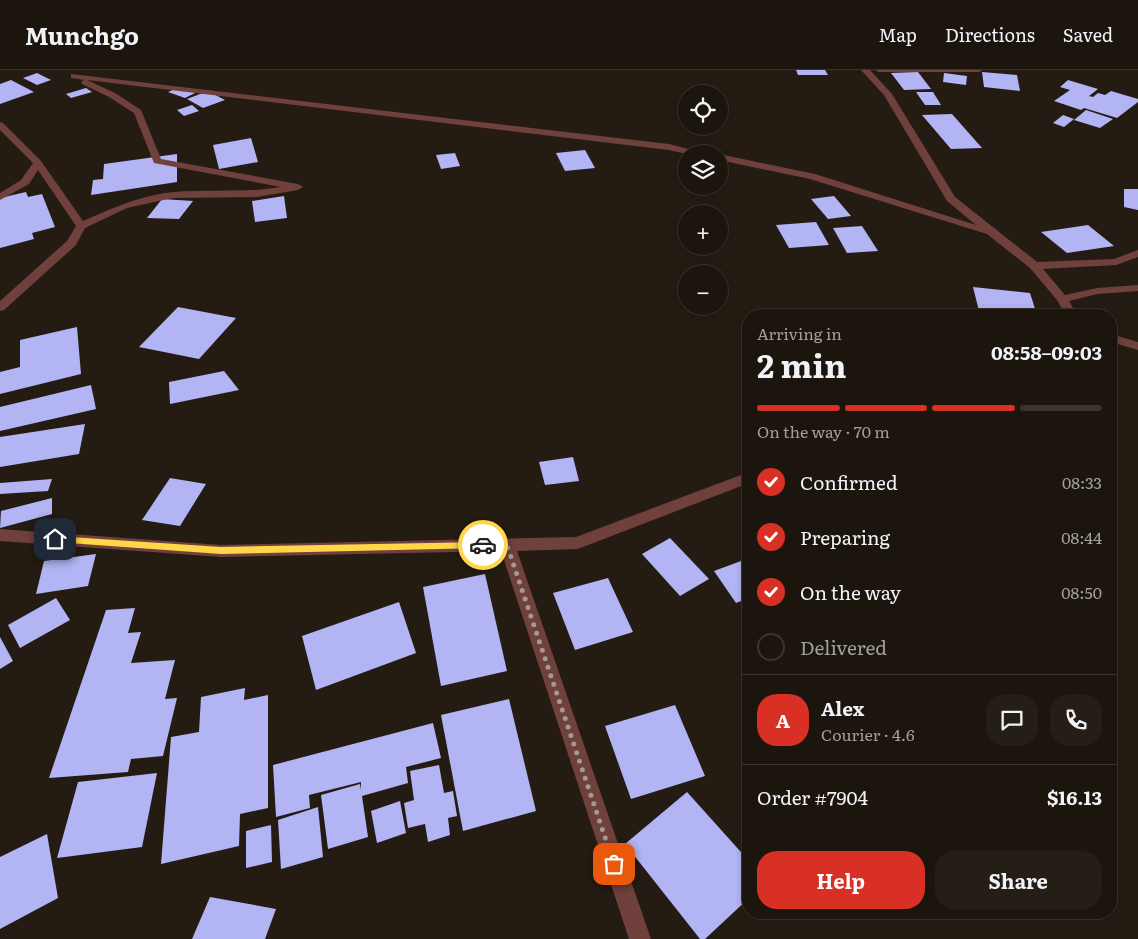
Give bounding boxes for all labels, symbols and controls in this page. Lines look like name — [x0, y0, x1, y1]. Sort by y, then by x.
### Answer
text: Munchgo — [25, 17, 139, 52]
text: Map — [879, 21, 917, 48]
text: Directions — [945, 21, 1035, 48]
text: Saved — [1063, 21, 1113, 48]
map controls — [678, 85, 728, 315]
button: locate — [678, 85, 728, 135]
button: layers — [678, 145, 728, 195]
button: + — [678, 205, 728, 255]
button: − — [678, 265, 728, 315]
text: Arriving in — [757, 321, 842, 345]
text: 08:58–09:03 — [991, 338, 1102, 366]
text: 2 min — [757, 340, 846, 388]
text: On the way · 70 m — [757, 419, 890, 443]
icon: check — [757, 468, 785, 496]
text: Confirmed — [800, 468, 898, 496]
text: 08:33 — [1062, 470, 1102, 494]
pin — [34, 518, 76, 560]
courier — [458, 520, 508, 570]
icon: check — [757, 523, 785, 551]
text: Preparing — [800, 523, 890, 551]
icon: home — [41, 525, 69, 553]
text: 08:44 — [1061, 525, 1102, 549]
icon: car — [469, 531, 497, 559]
icon: check — [757, 578, 785, 606]
text: On the way — [800, 578, 901, 606]
text: 08:50 — [1061, 580, 1102, 604]
text: Delivered — [800, 633, 887, 661]
text: Alex — [821, 694, 864, 722]
button: chat — [986, 694, 1038, 746]
button: phone — [1050, 694, 1102, 746]
text: A — [776, 706, 790, 734]
text: Courier · 4.6 — [821, 722, 915, 746]
text: Order #7904 — [757, 783, 868, 811]
text: $16.13 — [1047, 783, 1102, 811]
pin — [593, 843, 635, 885]
icon: bag — [600, 850, 628, 878]
button: Help — [757, 851, 925, 909]
button: Share — [935, 851, 1102, 909]

